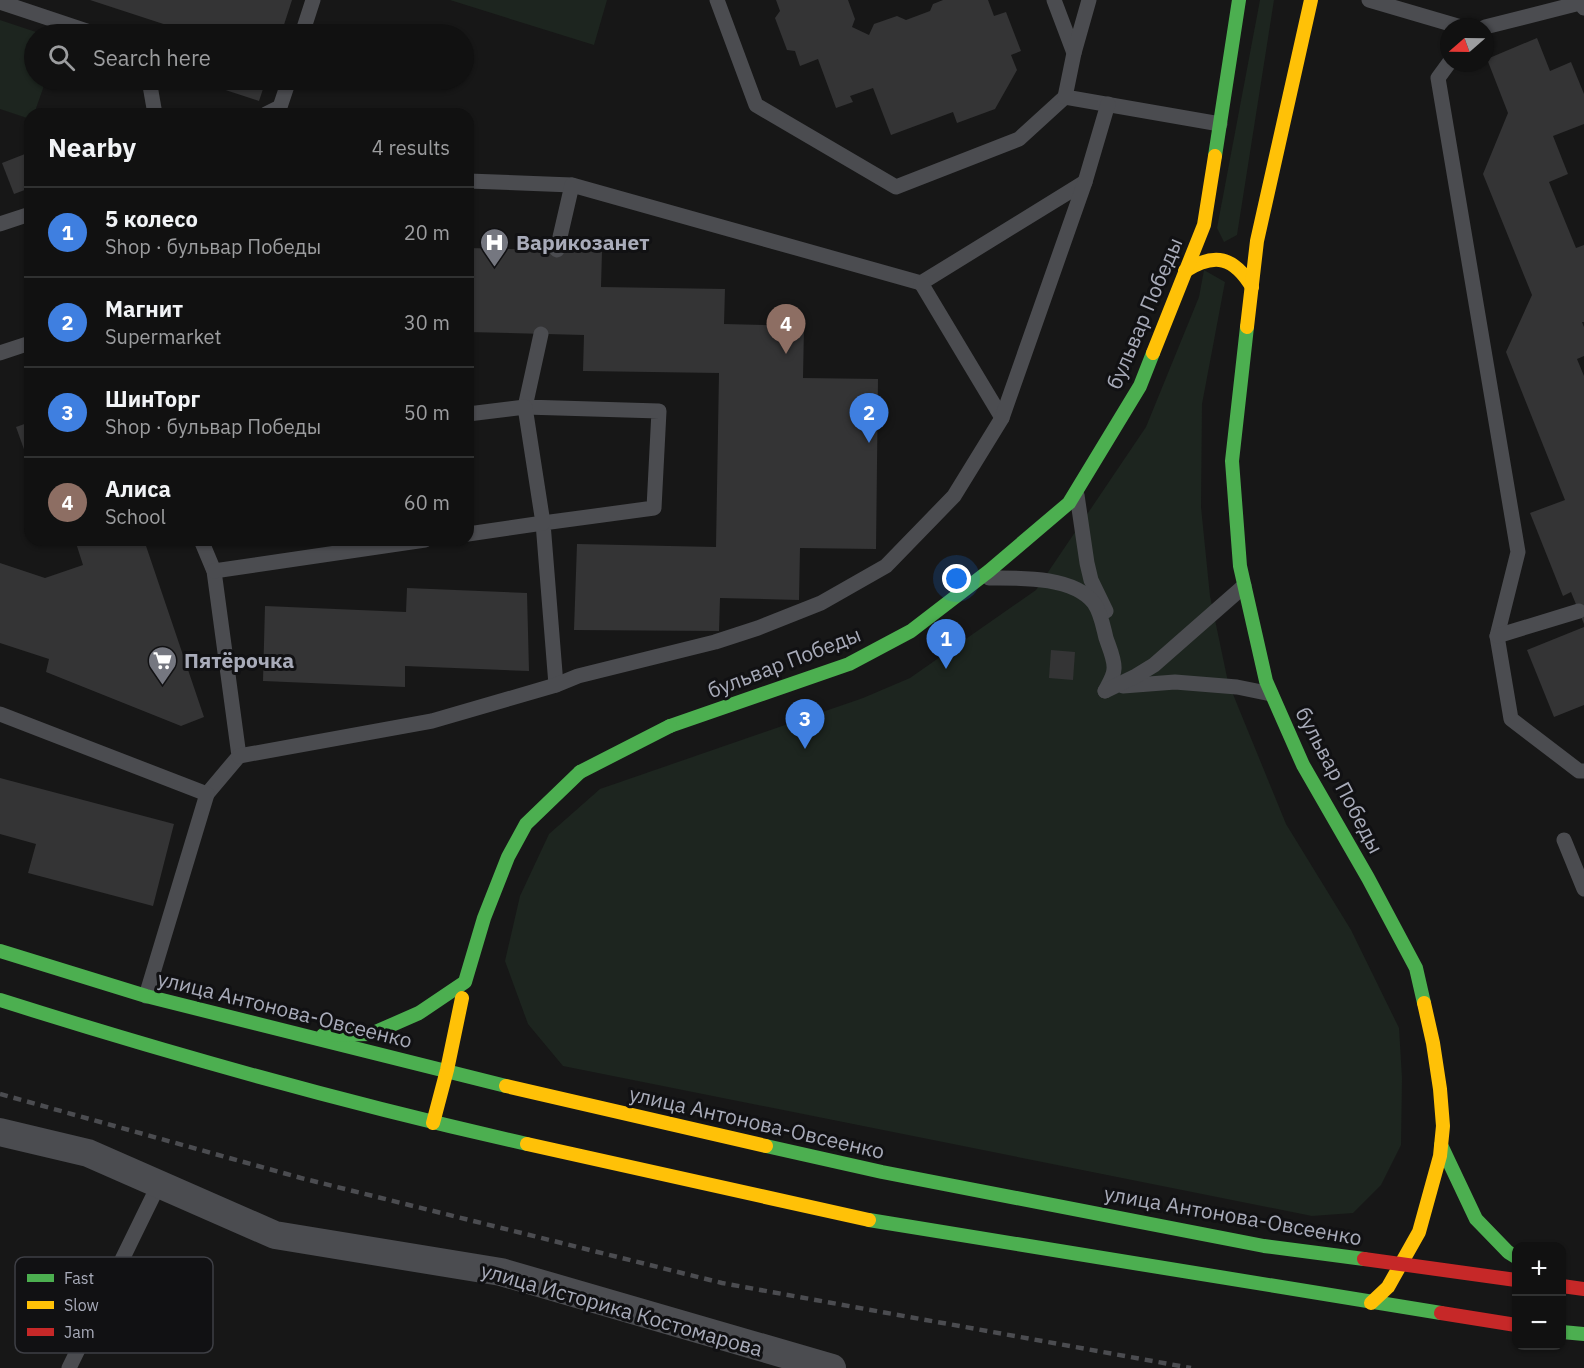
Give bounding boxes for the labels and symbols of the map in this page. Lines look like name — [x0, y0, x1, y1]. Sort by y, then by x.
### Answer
north arrow — [1440, 18, 1494, 72]
hospital icon: Варикозанет — [479, 226, 511, 268]
place label: Варикозанет — [516, 228, 649, 256]
street label: бульвар Победы — [1099, 233, 1189, 393]
pin: 4 — [766, 304, 806, 354]
pin: 2 — [850, 394, 888, 443]
your location — [942, 564, 971, 593]
street label: бульвар Победы — [703, 620, 865, 704]
pin: 1 — [926, 620, 966, 669]
supermarket icon: Пятёрочка — [147, 644, 179, 686]
place label: Пятёрочка — [184, 646, 294, 674]
pin: 3 — [786, 700, 824, 749]
street label: бульвар Победы — [1290, 702, 1390, 858]
street label: улица Антонова-Овсеенко — [155, 964, 415, 1054]
street label: улица Антонова-Овсеенко — [627, 1079, 887, 1165]
street label: улица Антонова-Овсеенко — [1102, 1179, 1364, 1251]
street label: улица Историка Костомарова — [478, 1255, 766, 1363]
legend — [15, 1257, 213, 1353]
text: Fast — [64, 1268, 94, 1288]
text: Slow — [64, 1295, 99, 1315]
text: Jam — [64, 1322, 95, 1342]

